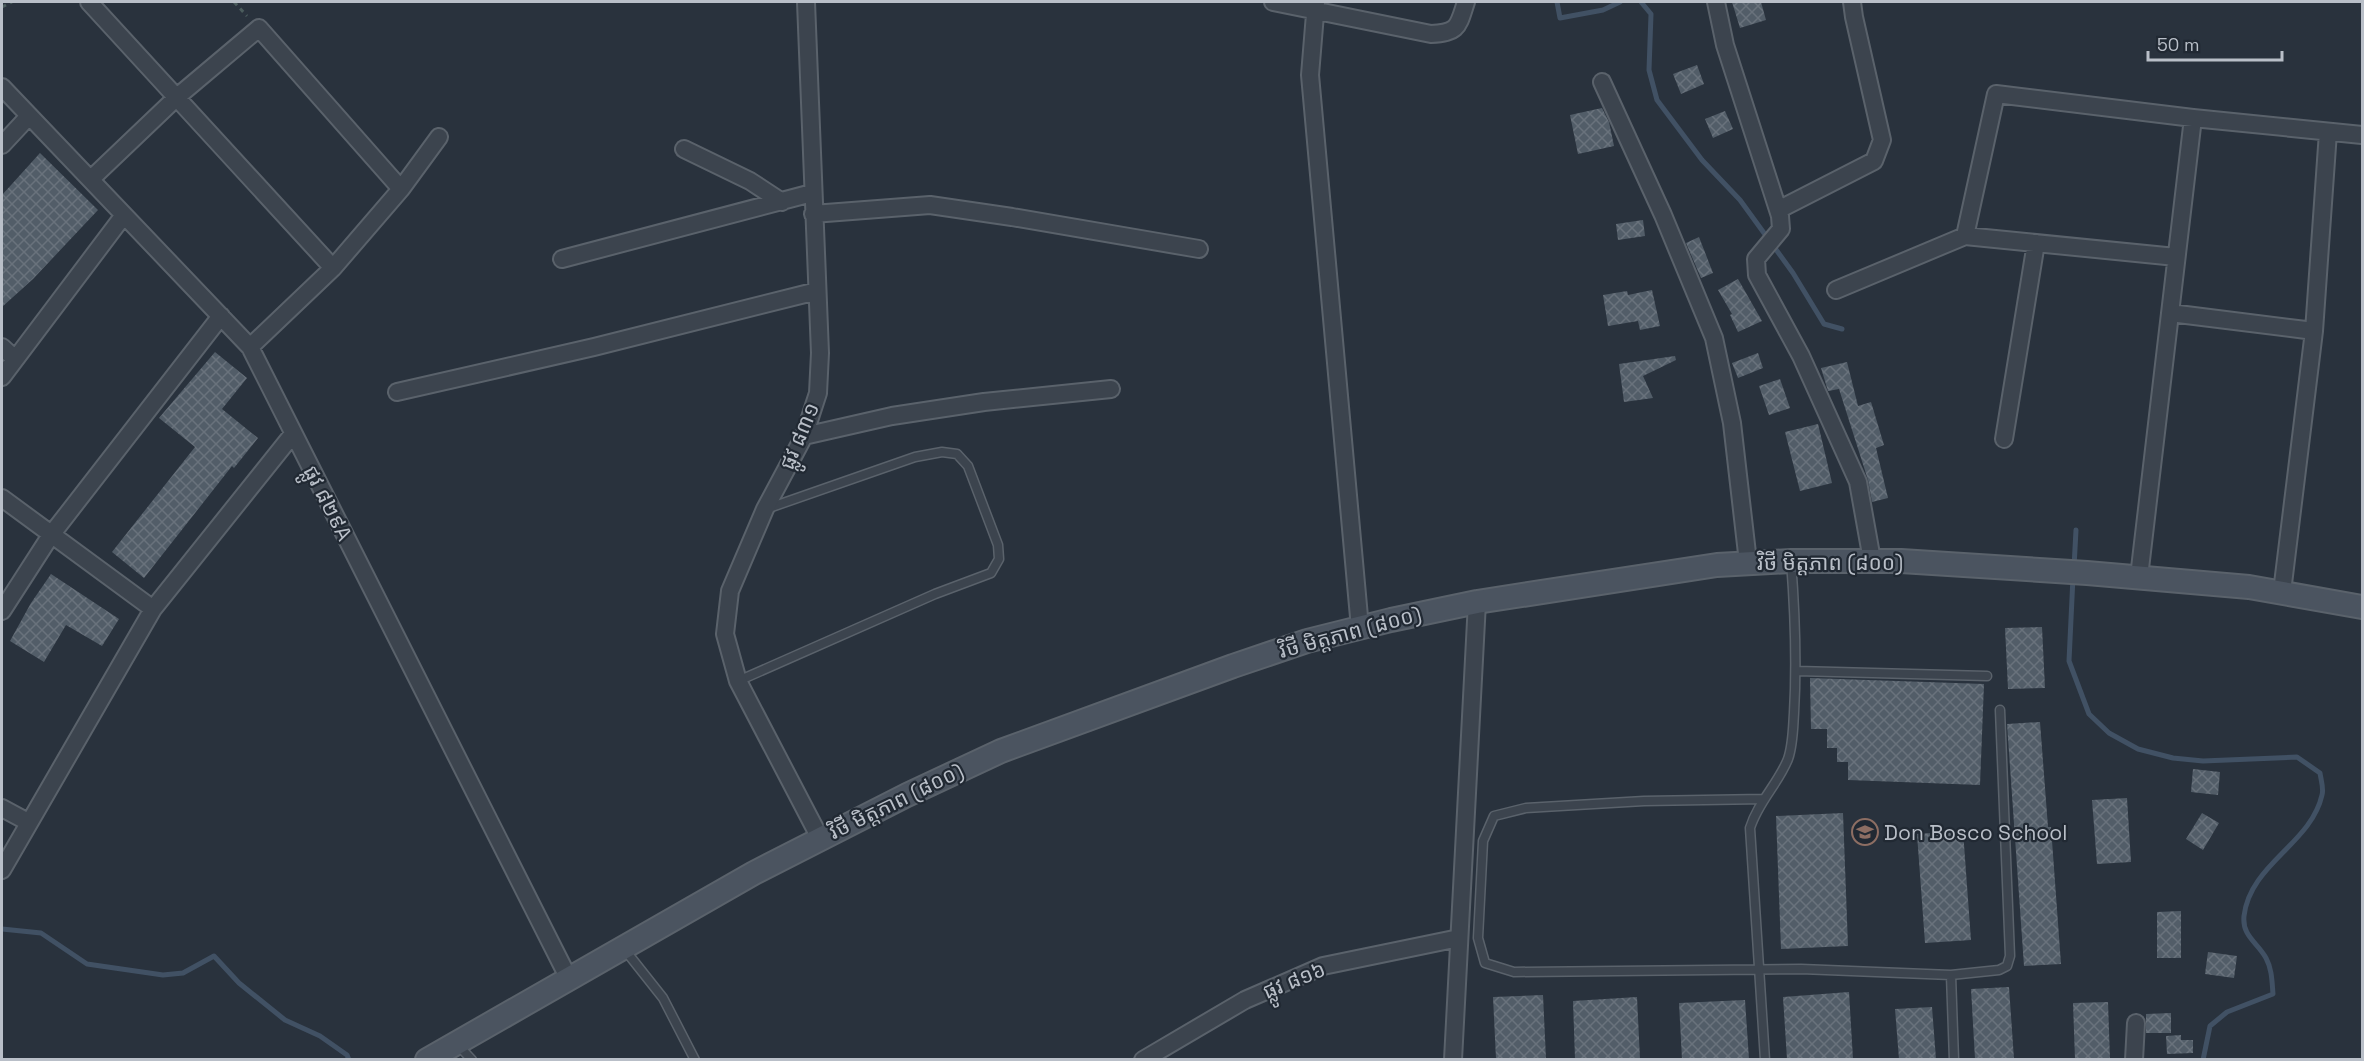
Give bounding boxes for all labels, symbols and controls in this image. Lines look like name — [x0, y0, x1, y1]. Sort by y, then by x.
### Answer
scale bar — [2148, 24, 2282, 62]
text: 50 m — [2157, 33, 2199, 56]
street label: ផ្លូវ ៨៣១ — [773, 398, 831, 476]
street label: ផ្លូវ ៨២៩A — [292, 461, 358, 548]
street label: វិថី មិត្តភាព (៨០០) — [1756, 549, 1903, 576]
street label: វិថី មិត្តភាព (៨០០) — [1275, 600, 1424, 665]
street label: វិថី មិត្តភាព (៨០០) — [824, 757, 968, 846]
school or university icon: Don Bosco School — [1850, 817, 1880, 847]
place label: Don Bosco School — [1884, 819, 2067, 846]
street label: ផ្លូវ ៨១៦ — [1259, 955, 1332, 1011]

